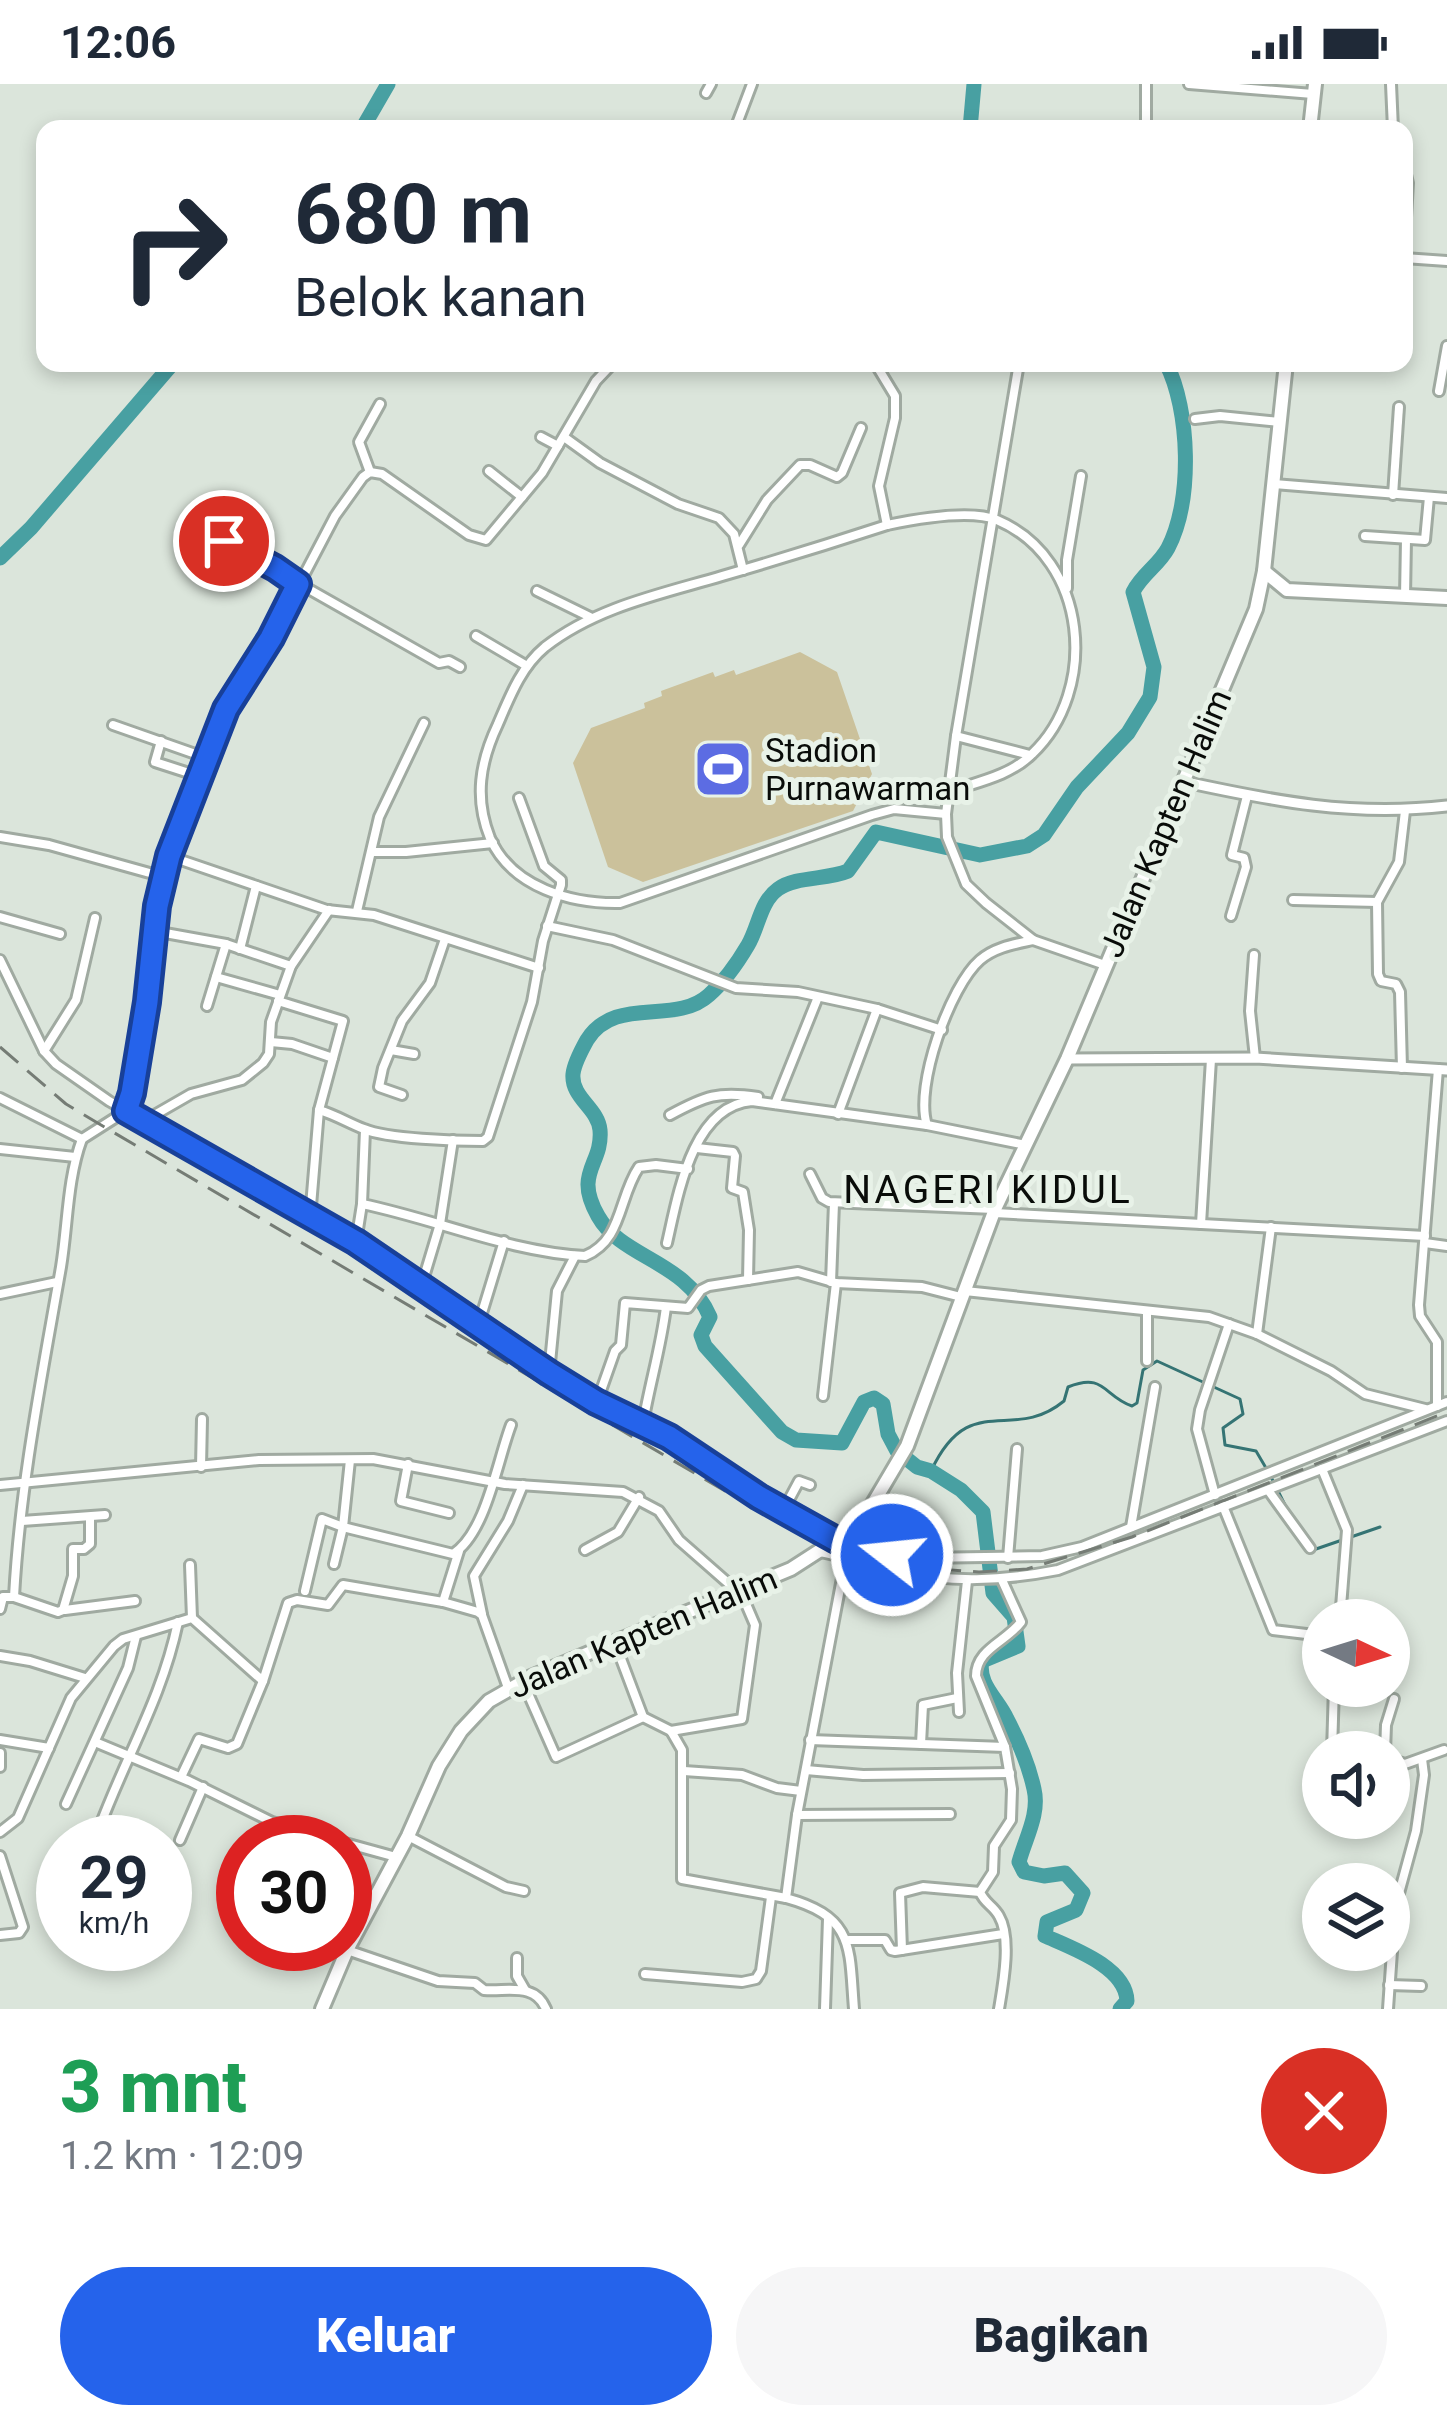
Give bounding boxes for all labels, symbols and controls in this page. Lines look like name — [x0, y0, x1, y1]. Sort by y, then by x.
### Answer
text: 12:06 — [60, 16, 176, 69]
text: 680 m — [294, 165, 532, 264]
icon: right — [96, 168, 252, 324]
text: Belok kanan — [294, 266, 587, 329]
pin — [173, 490, 275, 592]
icon: arrive — [191, 508, 257, 574]
street label: Jalan Kapten Halim — [1091, 684, 1239, 963]
place label: Stadion Purnawarman — [765, 731, 970, 808]
sports icon: Stadion Purnawarman — [692, 738, 754, 800]
district label: NAGERI KIDUL — [843, 1167, 1133, 1213]
position arrow — [829, 1492, 955, 1618]
street label: Jalan Kapten Halim — [504, 1558, 783, 1706]
north arrow — [1302, 1599, 1410, 1707]
map controls — [1302, 1599, 1410, 1971]
button: sound — [1302, 1731, 1410, 1839]
speed limit sign: 30 — [216, 1815, 372, 1971]
text: 29 — [80, 1842, 148, 1913]
button: layers — [1302, 1863, 1410, 1971]
text: km/h — [79, 1905, 149, 1940]
text: 3 mnt — [60, 2045, 247, 2130]
button: close — [1261, 2048, 1387, 2174]
text: 1.2 km · 12:09 — [60, 2133, 304, 2179]
button: Keluar — [60, 2267, 712, 2405]
button: Bagikan — [736, 2267, 1387, 2405]

